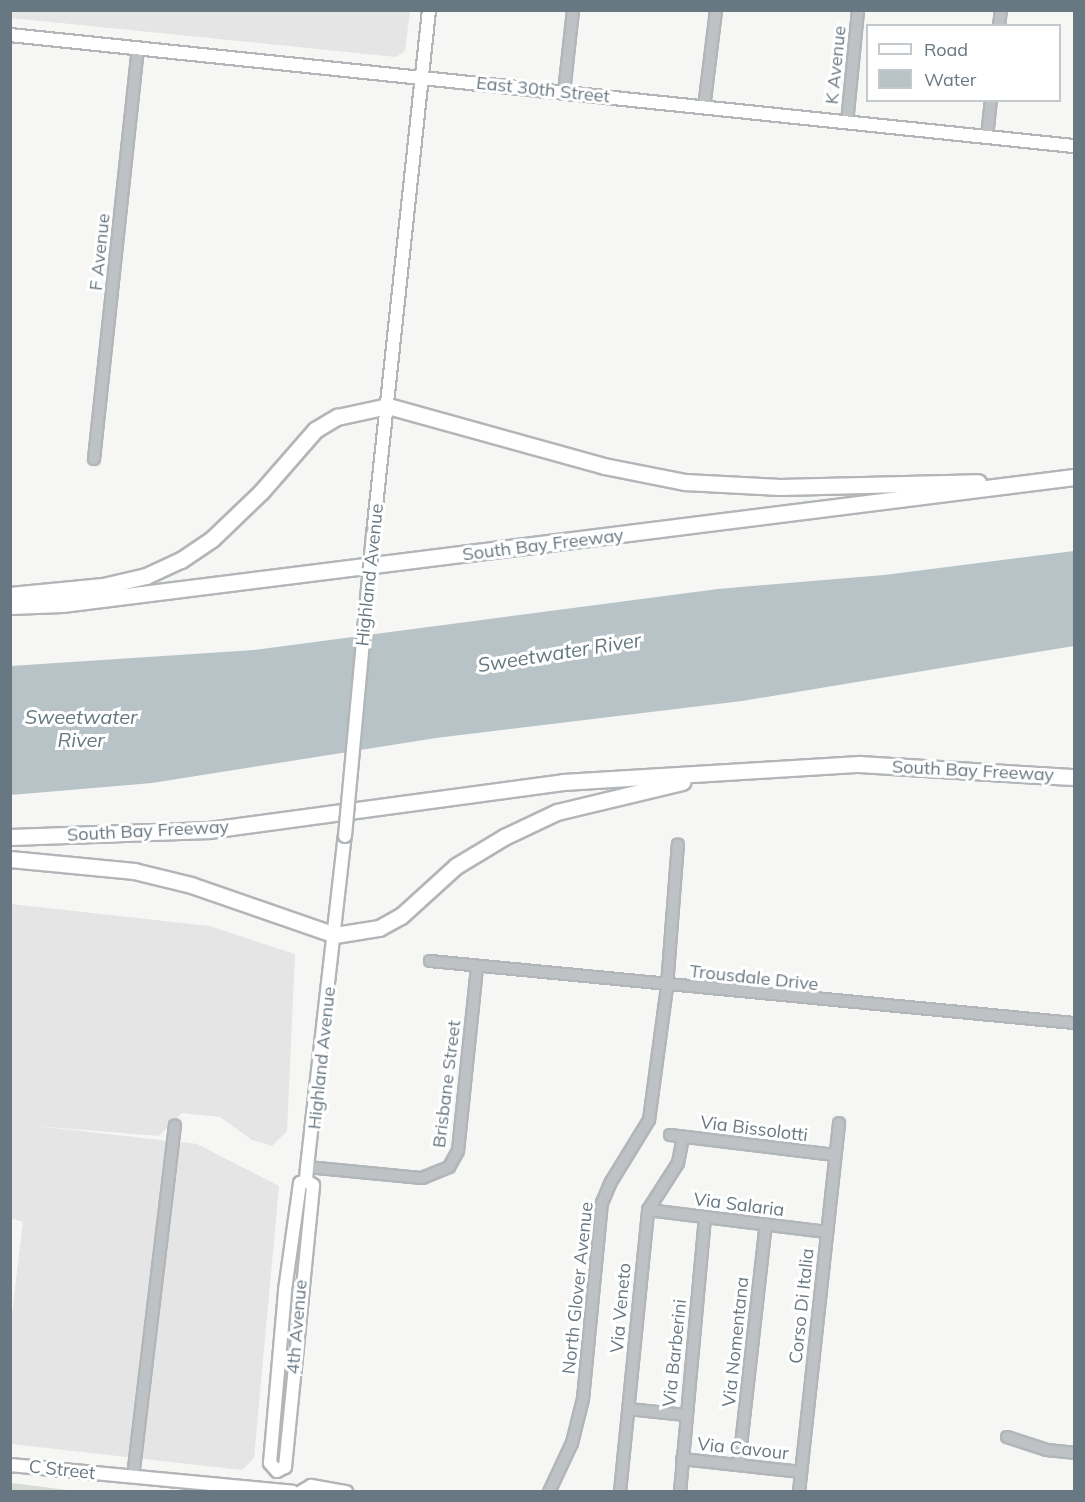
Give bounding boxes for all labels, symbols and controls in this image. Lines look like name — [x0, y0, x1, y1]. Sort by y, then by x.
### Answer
legend — [866, 24, 1061, 102]
street label: K Avenue — [821, 25, 851, 105]
text: Road — [924, 38, 968, 61]
text: Water — [924, 68, 976, 91]
street label: East 30th Street — [475, 72, 611, 108]
street label: F Avenue — [85, 212, 115, 292]
street label: Highland Avenue — [352, 503, 388, 647]
street label: South Bay Freeway — [461, 524, 625, 566]
water label: Sweetwater River — [476, 627, 642, 677]
water label: Sweetwater River — [25, 704, 137, 751]
street label: South Bay Freeway — [891, 756, 1055, 786]
street label: South Bay Freeway — [66, 816, 230, 846]
street label: Trousdale Drive — [689, 960, 819, 996]
street label: Highland Avenue — [304, 986, 340, 1130]
street label: Brisbane Street — [428, 1019, 466, 1149]
street label: Via Bissolotti — [699, 1112, 809, 1146]
street label: Via Salaria — [692, 1189, 786, 1221]
street label: North Glover Avenue — [558, 1201, 598, 1375]
street label: Corso Di Italia — [785, 1247, 819, 1365]
street label: Via Veneto — [606, 1262, 636, 1354]
street label: Via Nomentana — [718, 1276, 754, 1408]
street label: 4th Avenue — [282, 1279, 312, 1375]
street label: Via Barberini — [659, 1298, 691, 1408]
street label: Via Cavour — [696, 1433, 790, 1465]
street label: C Street — [28, 1456, 96, 1484]

